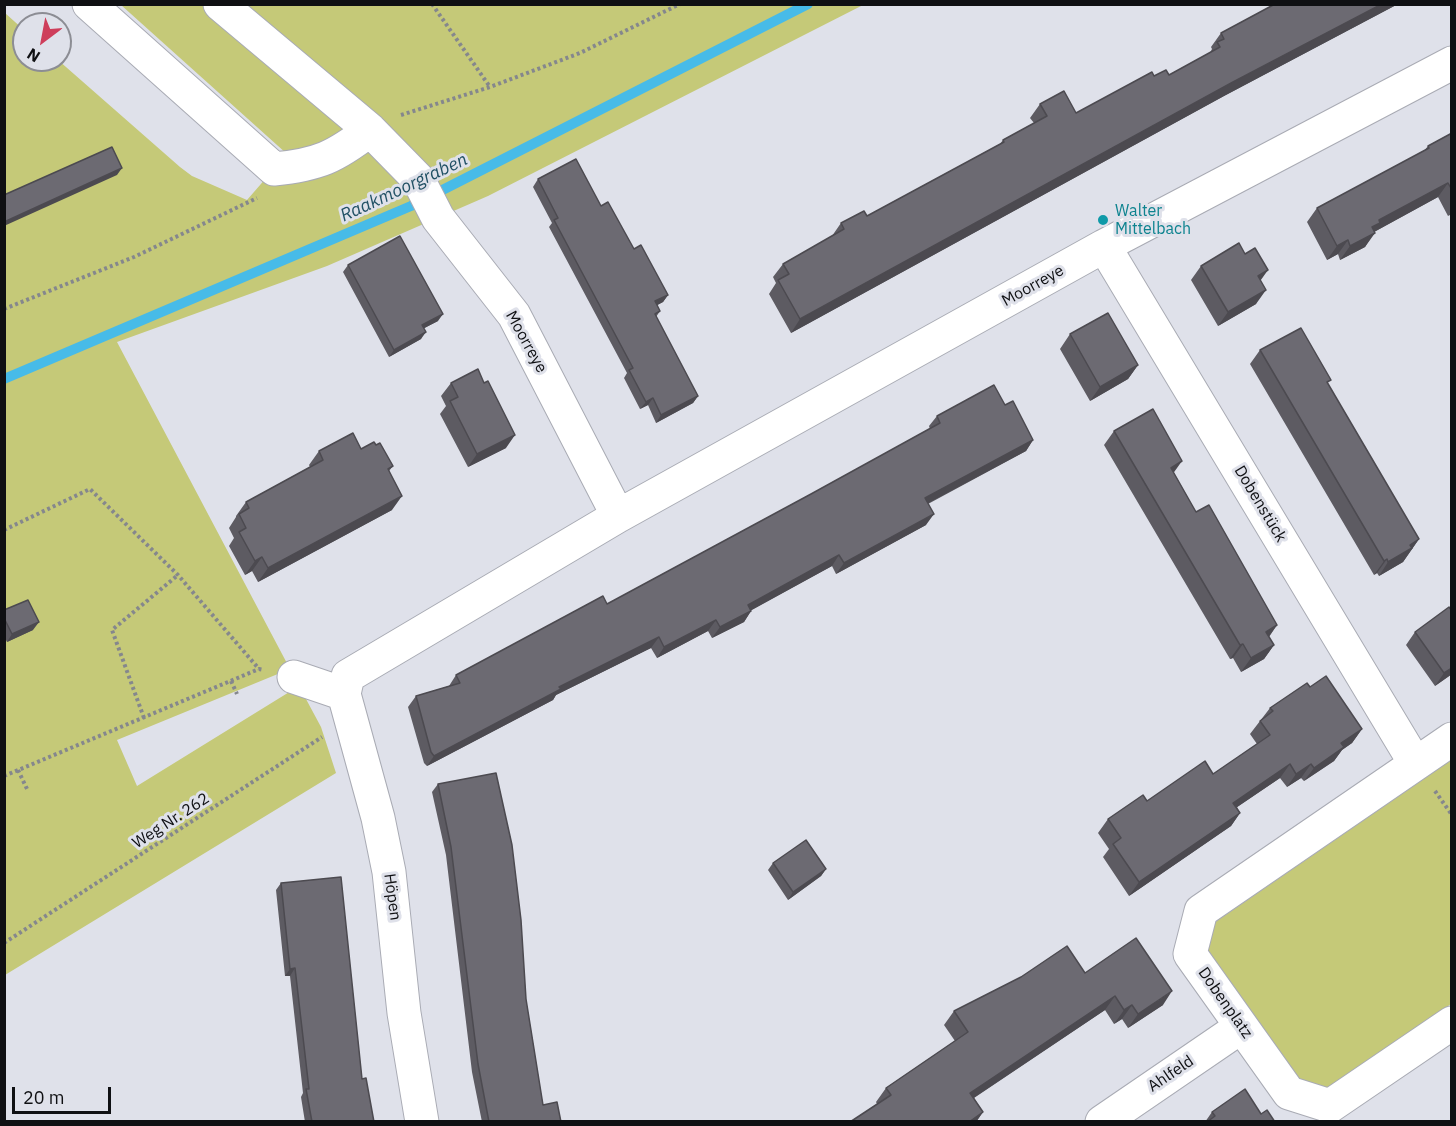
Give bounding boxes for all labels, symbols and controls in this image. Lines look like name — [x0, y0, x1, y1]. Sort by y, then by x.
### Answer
north arrow — [12, 12, 72, 72]
text: N — [23, 44, 44, 67]
water label: Raakmoorgraben — [337, 149, 471, 227]
place label: Walter Mittelbach — [1115, 201, 1191, 239]
marker: Walter Mittelbach — [1096, 213, 1110, 227]
street label: Moorreye — [999, 261, 1067, 311]
street label: Moorreye — [501, 308, 551, 376]
street label: Dobenstück — [1230, 462, 1290, 546]
street label: Weg Nr. 262 — [129, 789, 213, 853]
street label: Höpen — [379, 872, 405, 922]
street label: Dobenplatz — [1194, 964, 1256, 1042]
street label: Ahlfeld — [1144, 1052, 1198, 1096]
scale bar — [15, 1075, 114, 1113]
text: 20 m — [23, 1086, 65, 1109]

